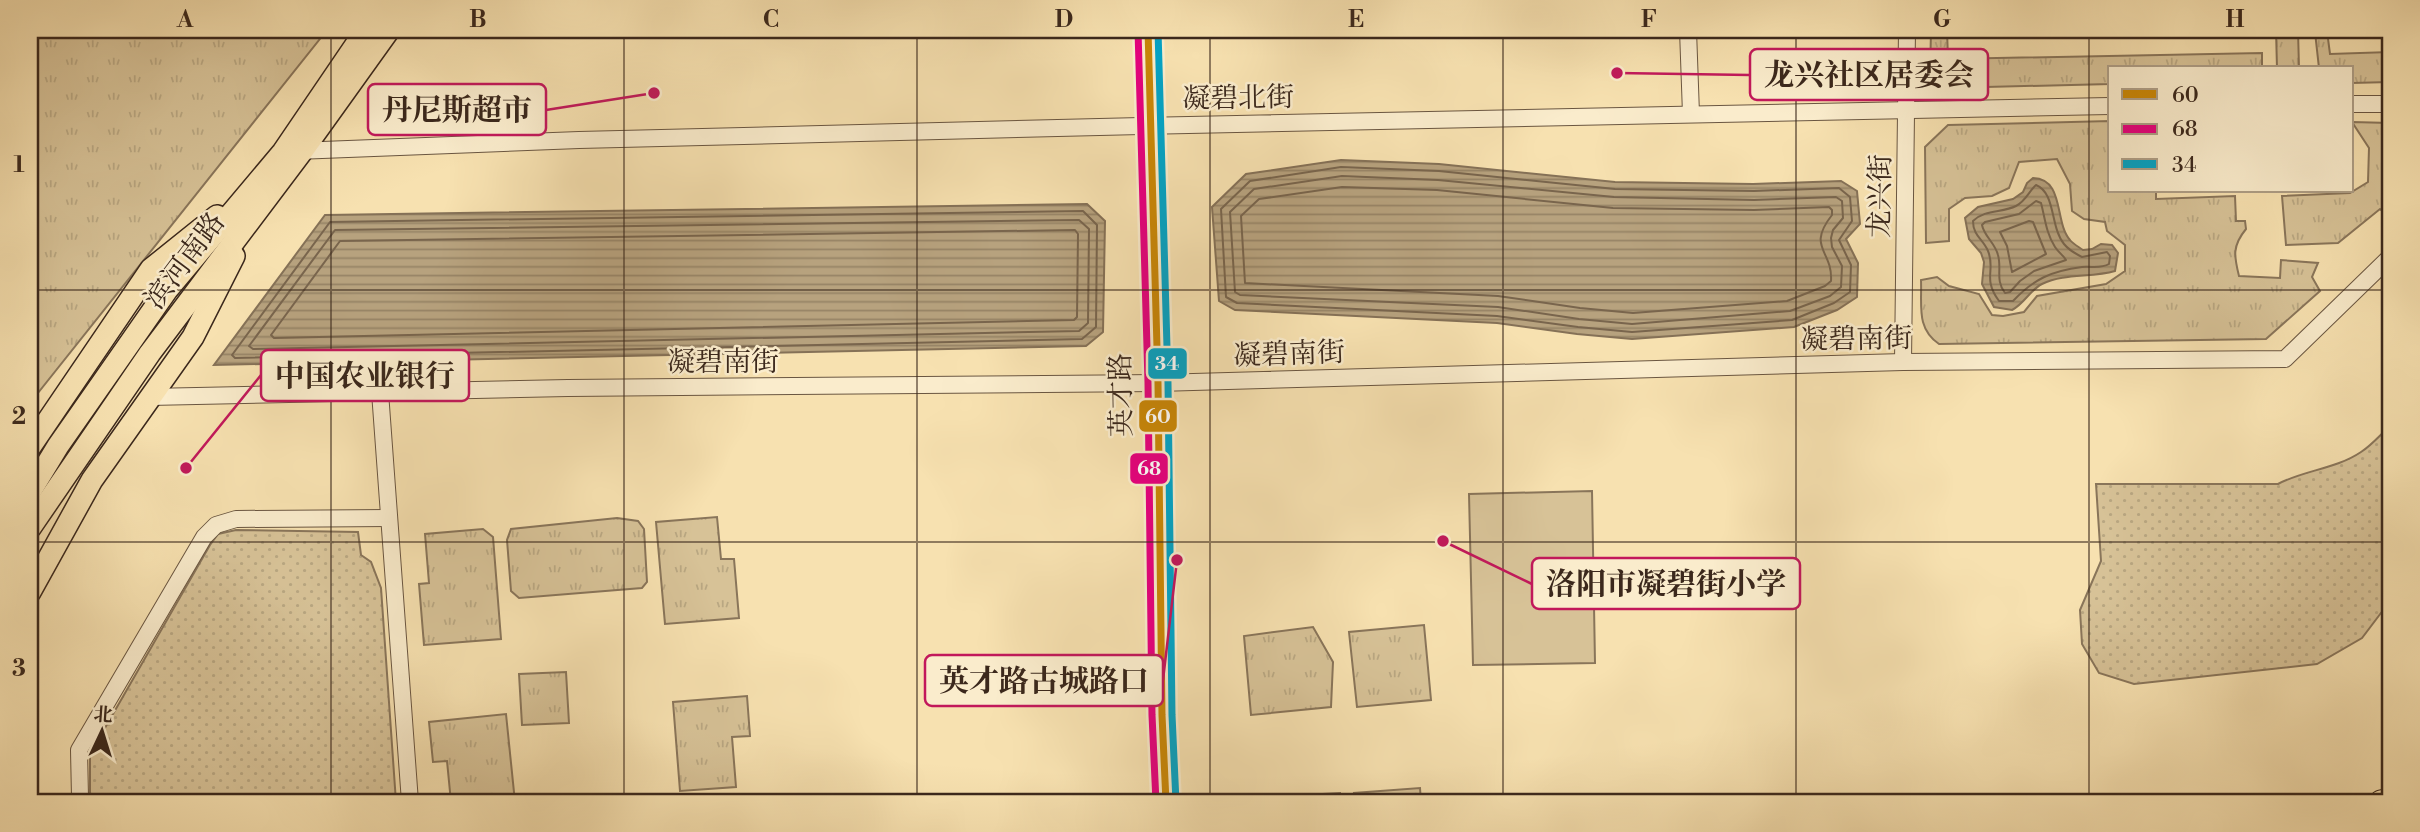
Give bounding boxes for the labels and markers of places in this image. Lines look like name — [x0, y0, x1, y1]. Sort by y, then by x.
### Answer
callout: 龙兴社区居委会 — [1750, 49, 1988, 100]
callout: 丹尼斯超市 — [368, 84, 546, 135]
callout: 中国农业银行 — [261, 350, 469, 401]
callout: 洛阳市凝碧街小学 — [1532, 558, 1800, 609]
callout: 英才路古城路口 — [925, 655, 1163, 706]

